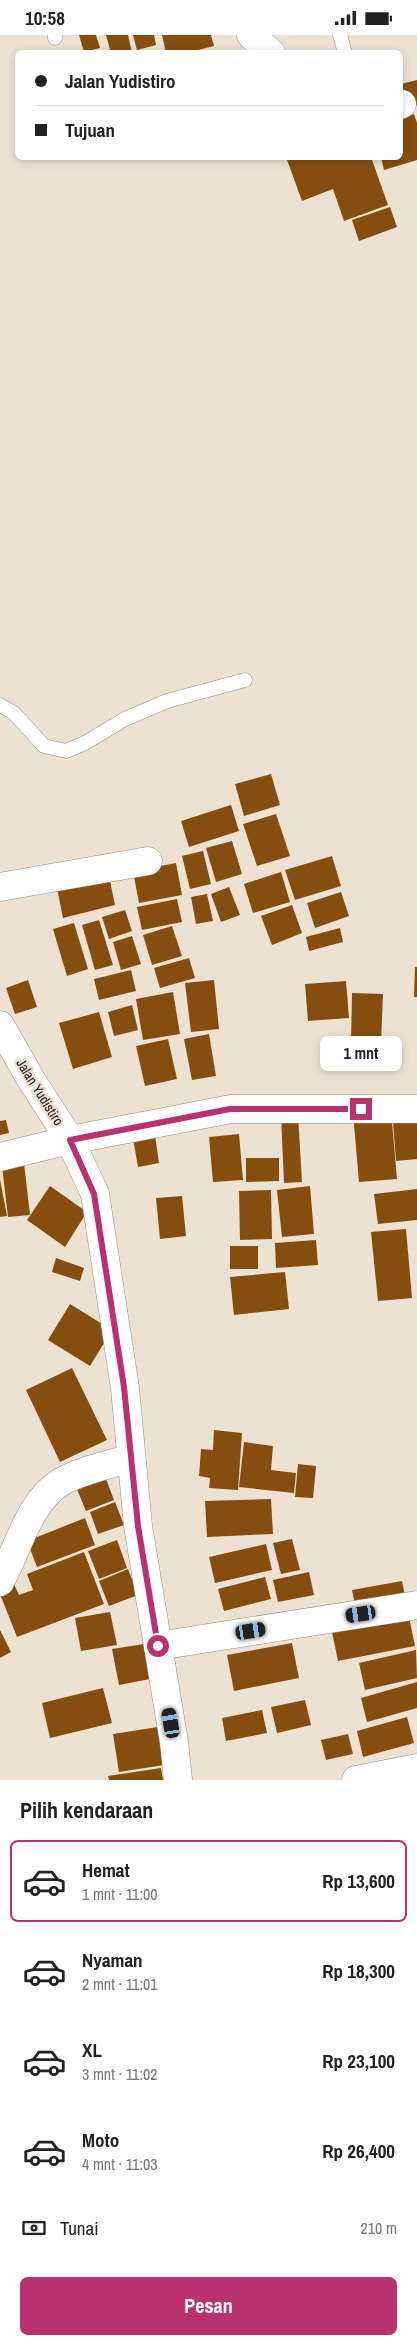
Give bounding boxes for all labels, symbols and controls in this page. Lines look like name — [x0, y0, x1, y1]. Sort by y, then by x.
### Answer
text: 10:58 — [25, 5, 65, 31]
text: Jalan Yudistiro — [65, 68, 176, 94]
text: Tujuan — [65, 117, 115, 143]
callout: 1 mnt — [320, 1037, 402, 1071]
text: 1 mnt — [344, 1042, 379, 1064]
street label: Jalan Yudistiro — [12, 1055, 68, 1129]
route end — [350, 1098, 372, 1120]
car — [345, 1604, 376, 1624]
car — [235, 1621, 266, 1641]
route start — [147, 1635, 169, 1657]
car — [161, 1707, 180, 1739]
text: Pilih kendaraan — [20, 1795, 153, 1825]
text: Hemat — [82, 1857, 130, 1883]
icon: car — [22, 1859, 67, 1904]
text: Rp 13,600 — [322, 1868, 395, 1894]
text: 1 mnt · 11:00 — [82, 1883, 158, 1905]
text: Nyaman — [82, 1947, 143, 1973]
icon: car — [22, 1949, 67, 1994]
text: Rp 18,300 — [322, 1958, 395, 1984]
text: 2 mnt · 11:01 — [82, 1973, 158, 1995]
text: XL — [82, 2037, 102, 2063]
icon: car — [22, 2039, 67, 2084]
text: Rp 23,100 — [322, 2048, 395, 2074]
text: 3 mnt · 11:02 — [82, 2063, 158, 2085]
text: Moto — [82, 2127, 119, 2153]
icon: car — [22, 2129, 67, 2174]
text: Rp 26,400 — [322, 2138, 395, 2164]
text: 4 mnt · 11:03 — [82, 2153, 158, 2175]
icon: cash — [20, 2214, 48, 2242]
text: Tunai — [60, 2215, 99, 2241]
text: 210 m — [361, 2217, 397, 2239]
button: Pesan — [20, 2277, 397, 2335]

